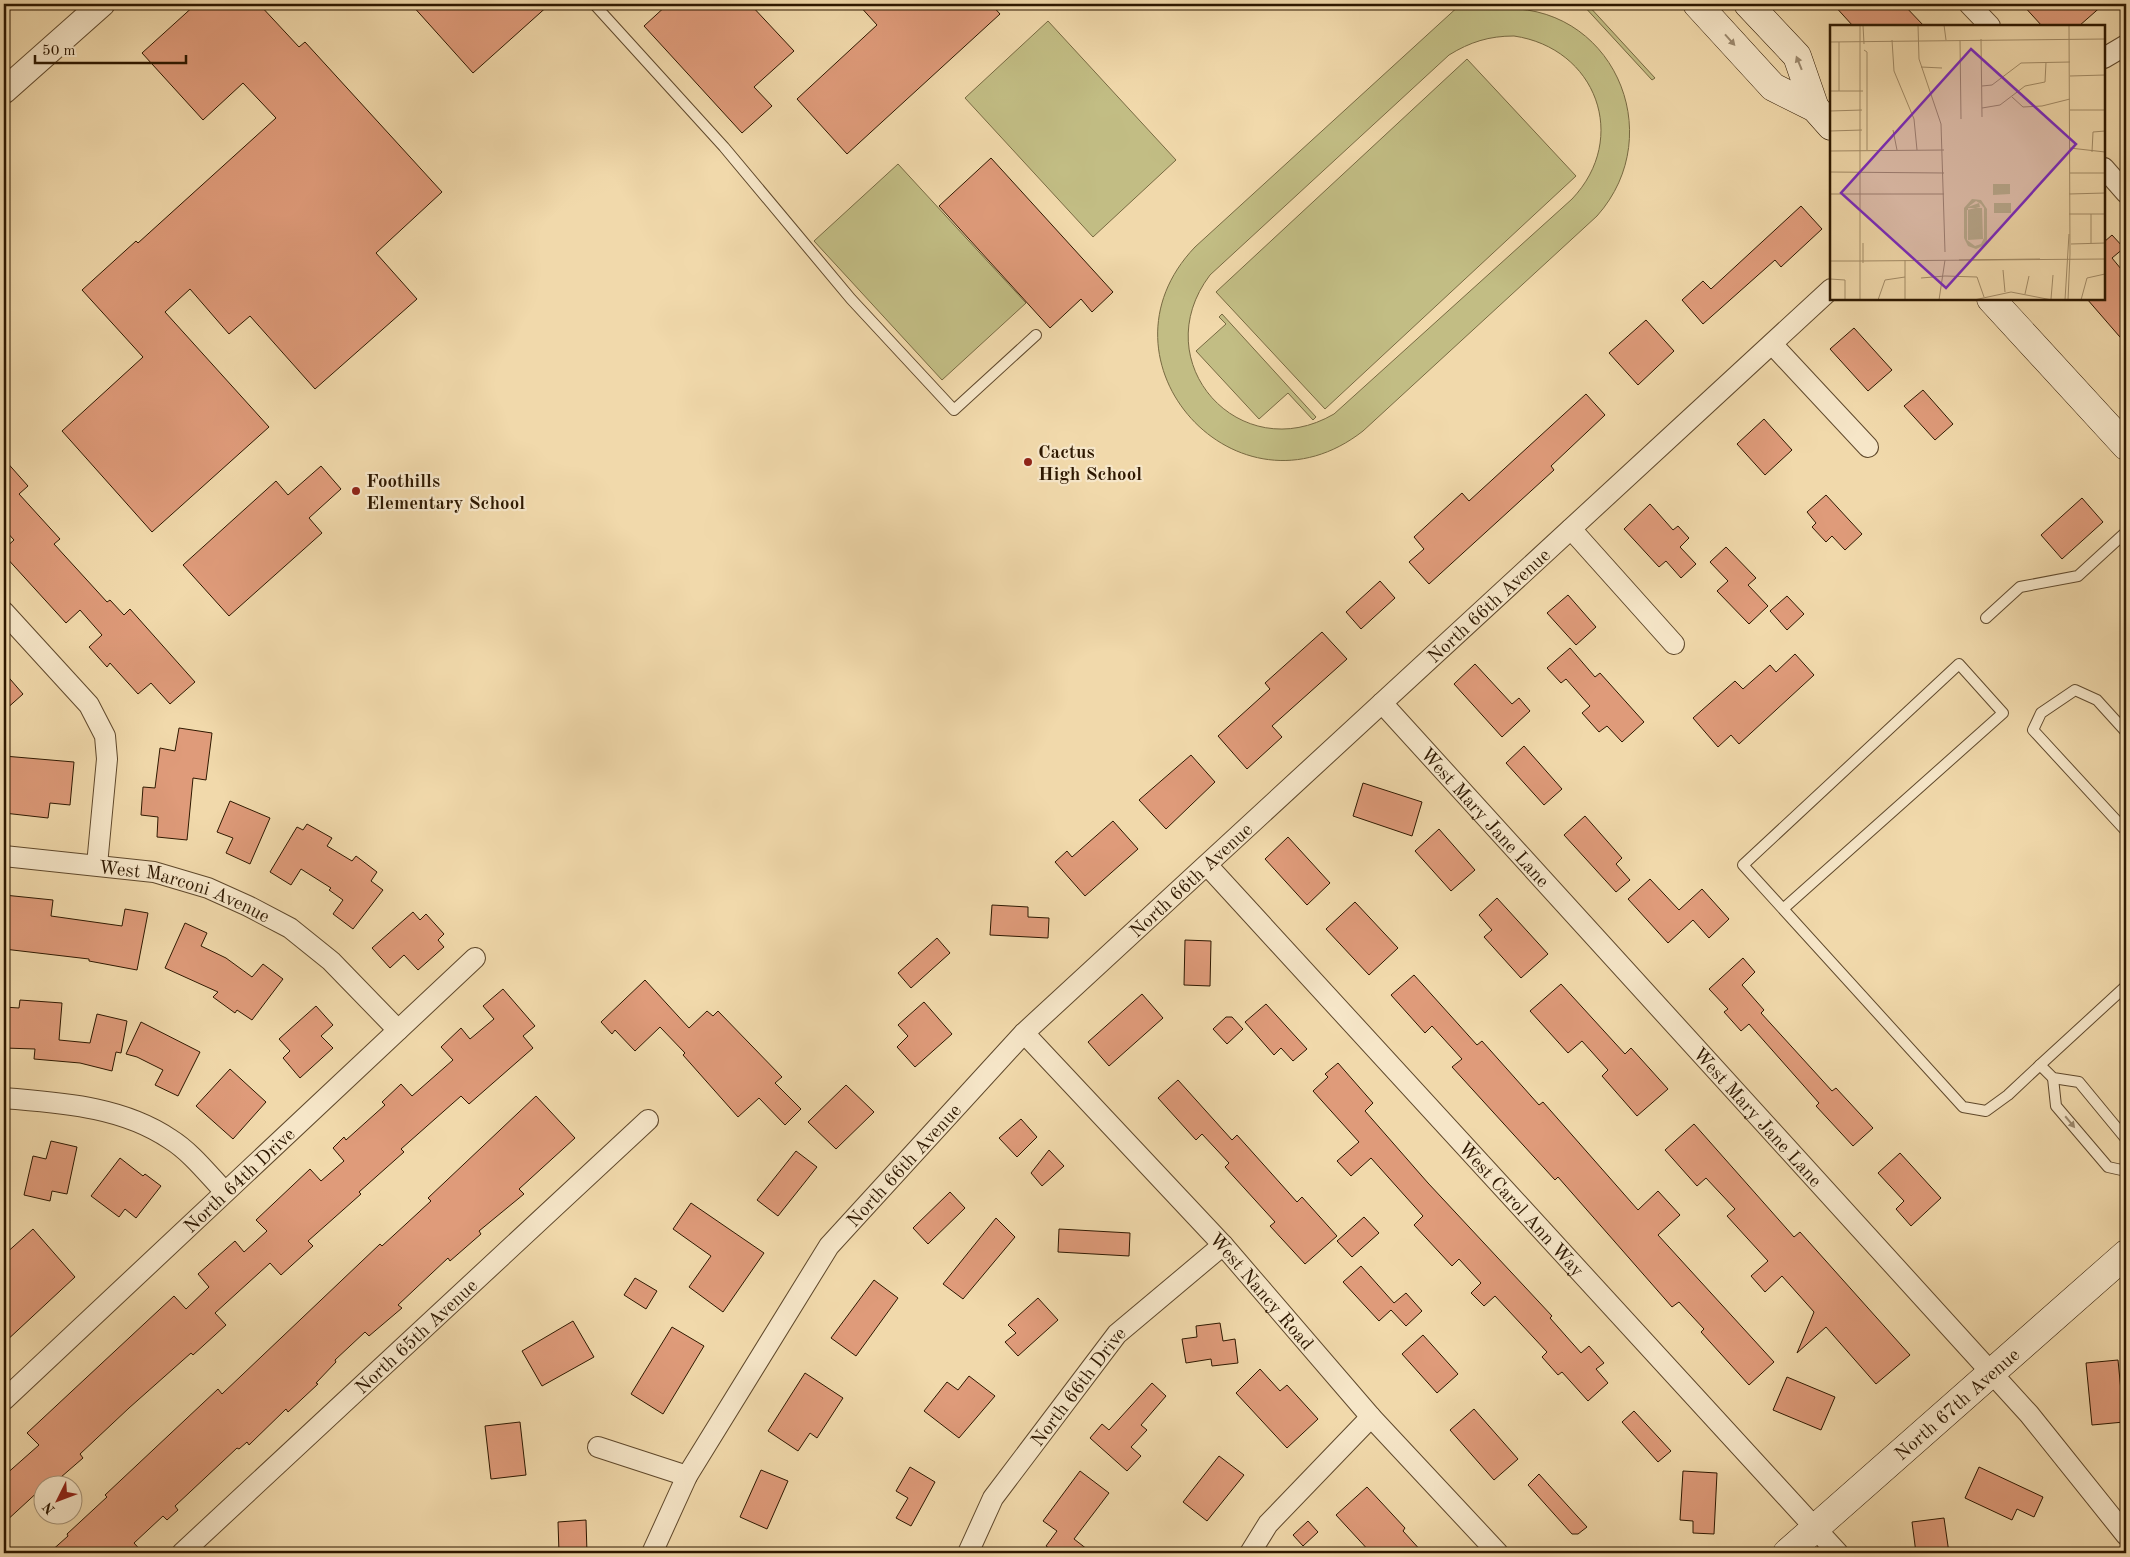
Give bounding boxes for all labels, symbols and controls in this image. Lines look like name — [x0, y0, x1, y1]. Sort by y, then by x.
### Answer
inset map — [1830, 25, 2105, 300]
scale bar — [35, 32, 186, 64]
one-way arrow — [1724, 33, 1736, 45]
text: 50 m — [42, 44, 76, 59]
one-way arrow — [1795, 55, 1803, 70]
place label: Cactus High School — [1038, 444, 1142, 485]
marker: Cactus High School — [1022, 456, 1034, 468]
place label: Foothills Elementary School — [366, 473, 525, 514]
marker: Foothills Elementary School — [350, 485, 362, 497]
street label: North 66th Avenue — [1425, 546, 1555, 668]
street label: West Mary Jane Lane — [1416, 745, 1552, 892]
street label: North 66th Avenue — [1127, 821, 1257, 942]
street label: West Marconi Avenue — [97, 859, 272, 928]
street label: West Mary Jane Lane — [1688, 1045, 1824, 1191]
street label: North 66th Avenue — [845, 1101, 966, 1232]
one-way arrow — [2064, 1115, 2075, 1128]
street label: North 64th Drive — [181, 1125, 300, 1238]
street label: West Carol Ann Way — [1454, 1139, 1586, 1281]
street label: West Nancy Road — [1205, 1230, 1316, 1355]
street label: North 65th Avenue — [353, 1277, 482, 1399]
street label: North 66th Drive — [1029, 1324, 1130, 1451]
street label: North 67th Avenue — [1892, 1346, 2024, 1465]
north arrow — [32, 1474, 82, 1524]
text: N — [40, 1499, 58, 1517]

